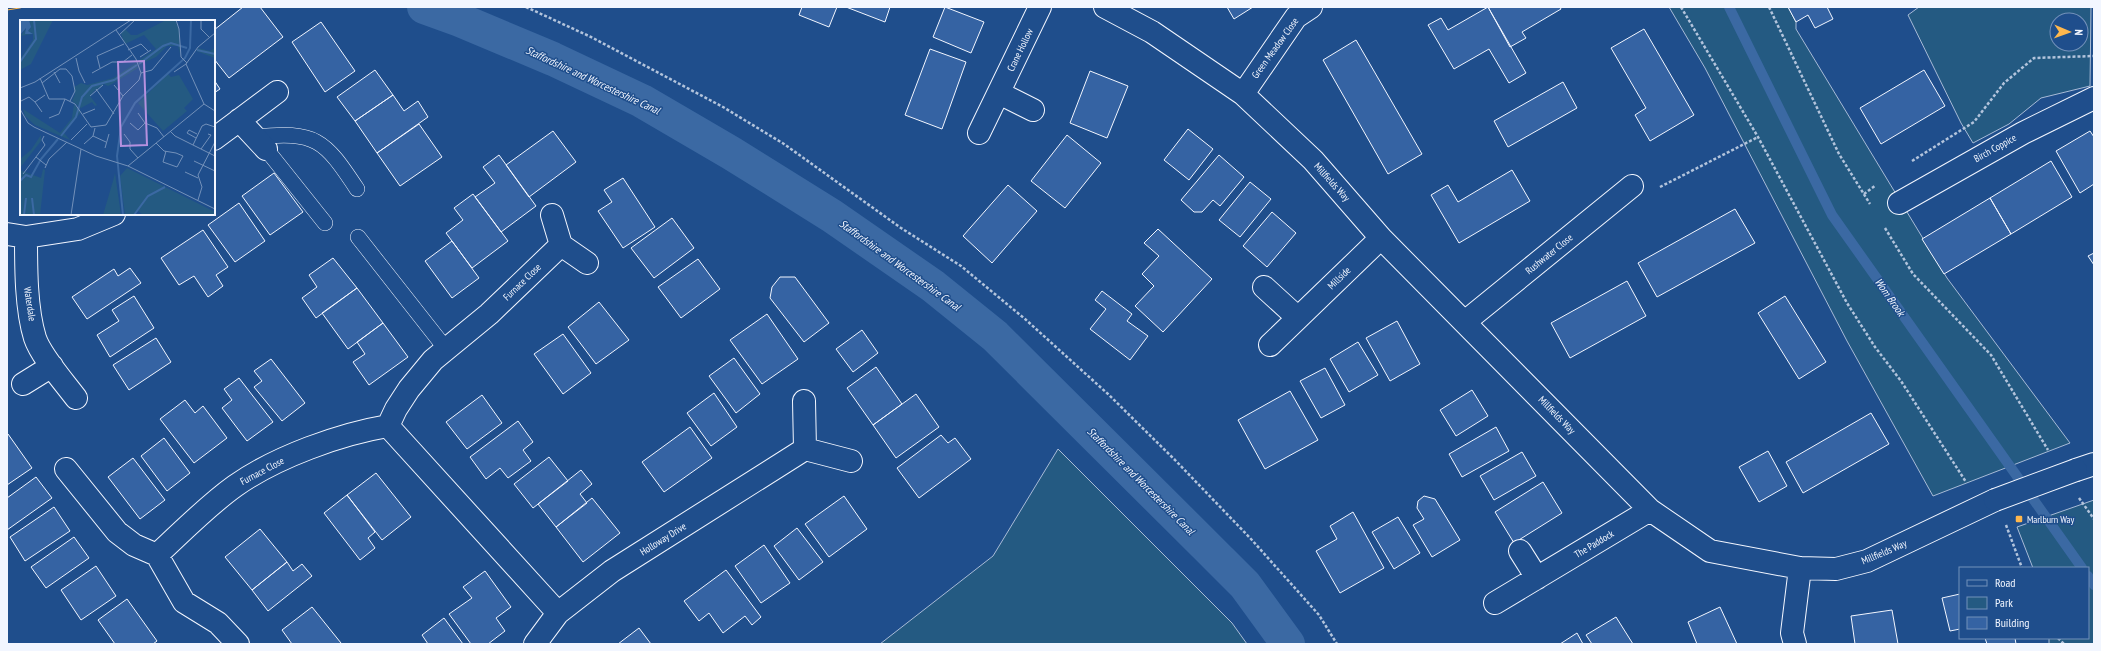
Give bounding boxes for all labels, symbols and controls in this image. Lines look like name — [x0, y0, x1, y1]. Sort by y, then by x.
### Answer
north arrow — [2049, 12, 2089, 52]
street label: Green Meadow Close — [1249, 15, 1301, 81]
inset map — [20, 20, 215, 215]
street label: Crane Hollow — [1004, 26, 1036, 74]
text: N — [2072, 29, 2086, 36]
water label: Staffordshire and Worcestershire Canal — [524, 43, 664, 118]
street label: Birch Coppice — [1971, 131, 2019, 165]
street label: Millfields Way — [1311, 160, 1353, 204]
water label: Staffordshire and Worcestershire Canal — [837, 216, 964, 315]
street label: Rushwater Close — [1523, 231, 1575, 277]
street label: Furnace Close — [500, 261, 544, 303]
street label: Millside — [1325, 264, 1353, 292]
water label: Wom Brook — [1872, 275, 1909, 320]
street label: Waterdale — [21, 286, 39, 322]
street label: Millfields Way — [1536, 393, 1578, 437]
water label: Staffordshire and Worcestershire Canal — [1084, 424, 1199, 539]
street label: Furnace Close — [238, 454, 286, 488]
place label: Marlburn Way — [2027, 513, 2075, 526]
marker: Marlburn Way — [2014, 514, 2024, 524]
street label: Holloway Drive — [637, 520, 689, 558]
street label: The Paddock — [1572, 527, 1616, 561]
street label: Millfields Way — [1859, 537, 1909, 567]
legend — [1959, 567, 2089, 639]
text: Road — [1995, 575, 2015, 590]
text: Park — [1995, 595, 2013, 610]
text: Building — [1995, 615, 2030, 630]

